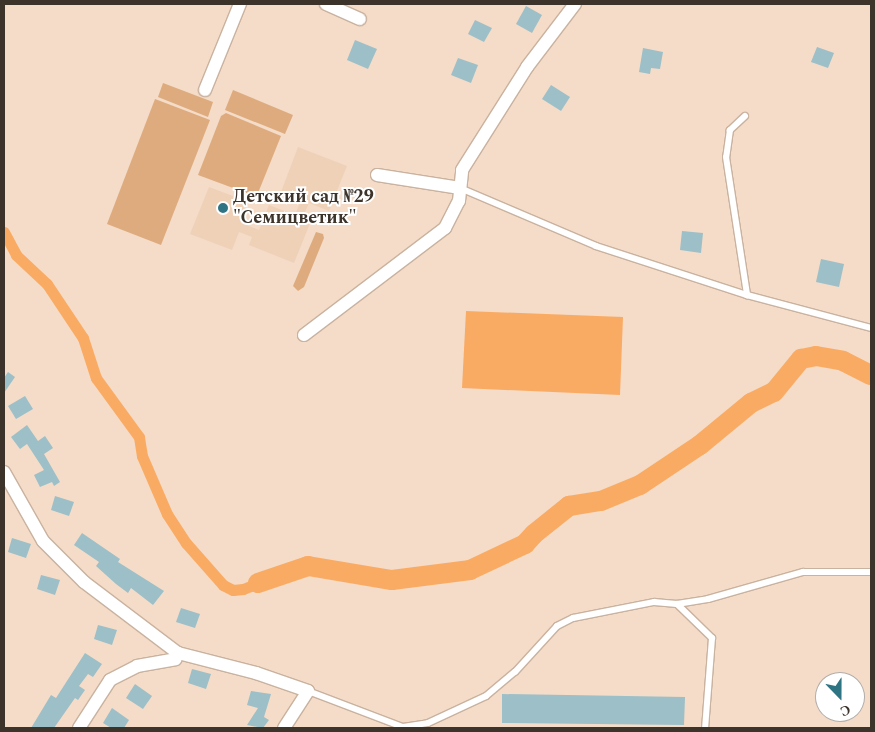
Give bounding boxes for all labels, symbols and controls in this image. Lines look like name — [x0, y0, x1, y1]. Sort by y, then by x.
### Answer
place label: Детский сад №29 "Семицветик" — [233, 187, 374, 230]
marker: Детский сад №29 "Семицветик" — [217, 202, 229, 214]
north arrow — [815, 672, 865, 722]
text: С — [837, 699, 854, 722]

